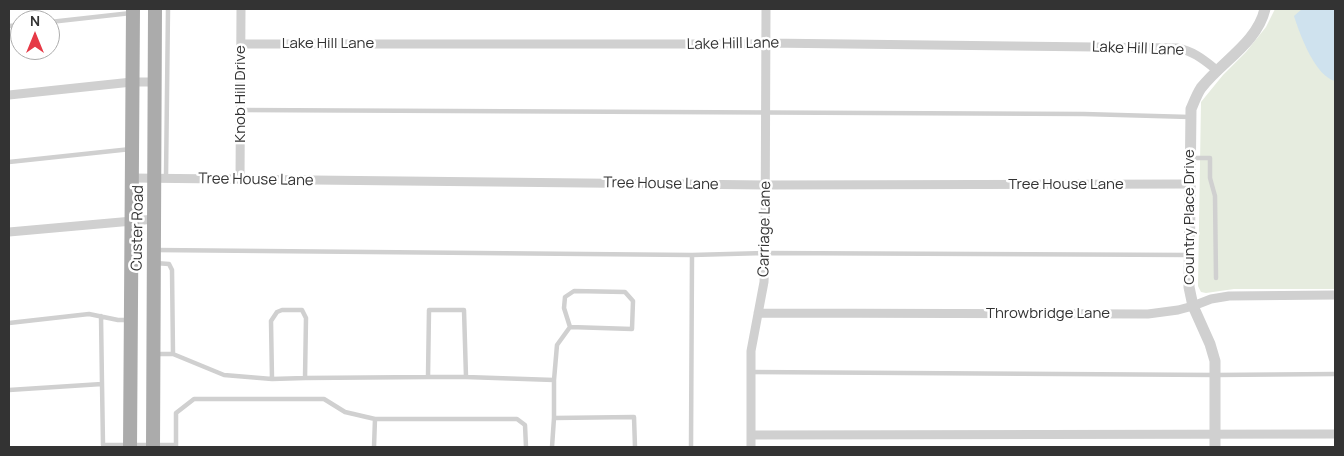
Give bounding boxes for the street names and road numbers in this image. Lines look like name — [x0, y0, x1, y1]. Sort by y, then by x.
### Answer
street label: Lake Hill Lane — [687, 34, 779, 54]
street label: Lake Hill Lane — [282, 35, 374, 53]
street label: Lake Hill Lane — [1091, 38, 1185, 60]
street label: Knob Hill Drive — [232, 45, 250, 143]
street label: Country Place Drive — [1181, 149, 1199, 285]
street label: Tree House Lane — [198, 170, 314, 190]
street label: Tree House Lane — [603, 174, 719, 194]
street label: Tree House Lane — [1008, 176, 1124, 194]
street label: Carriage Lane — [755, 181, 775, 277]
street label: Custer Road — [128, 185, 148, 271]
street label: Throwbridge Lane — [986, 305, 1110, 323]

